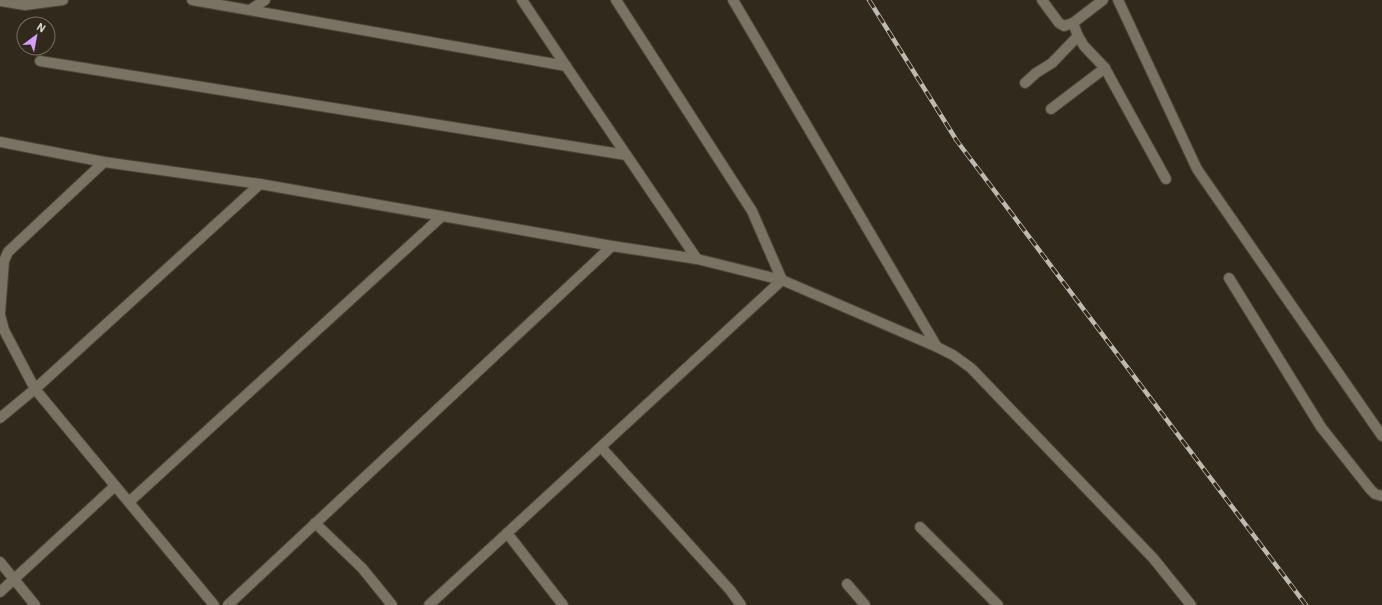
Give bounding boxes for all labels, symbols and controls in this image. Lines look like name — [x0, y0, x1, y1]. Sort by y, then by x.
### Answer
north arrow — [16, 16, 56, 56]
text: N — [34, 19, 48, 36]

